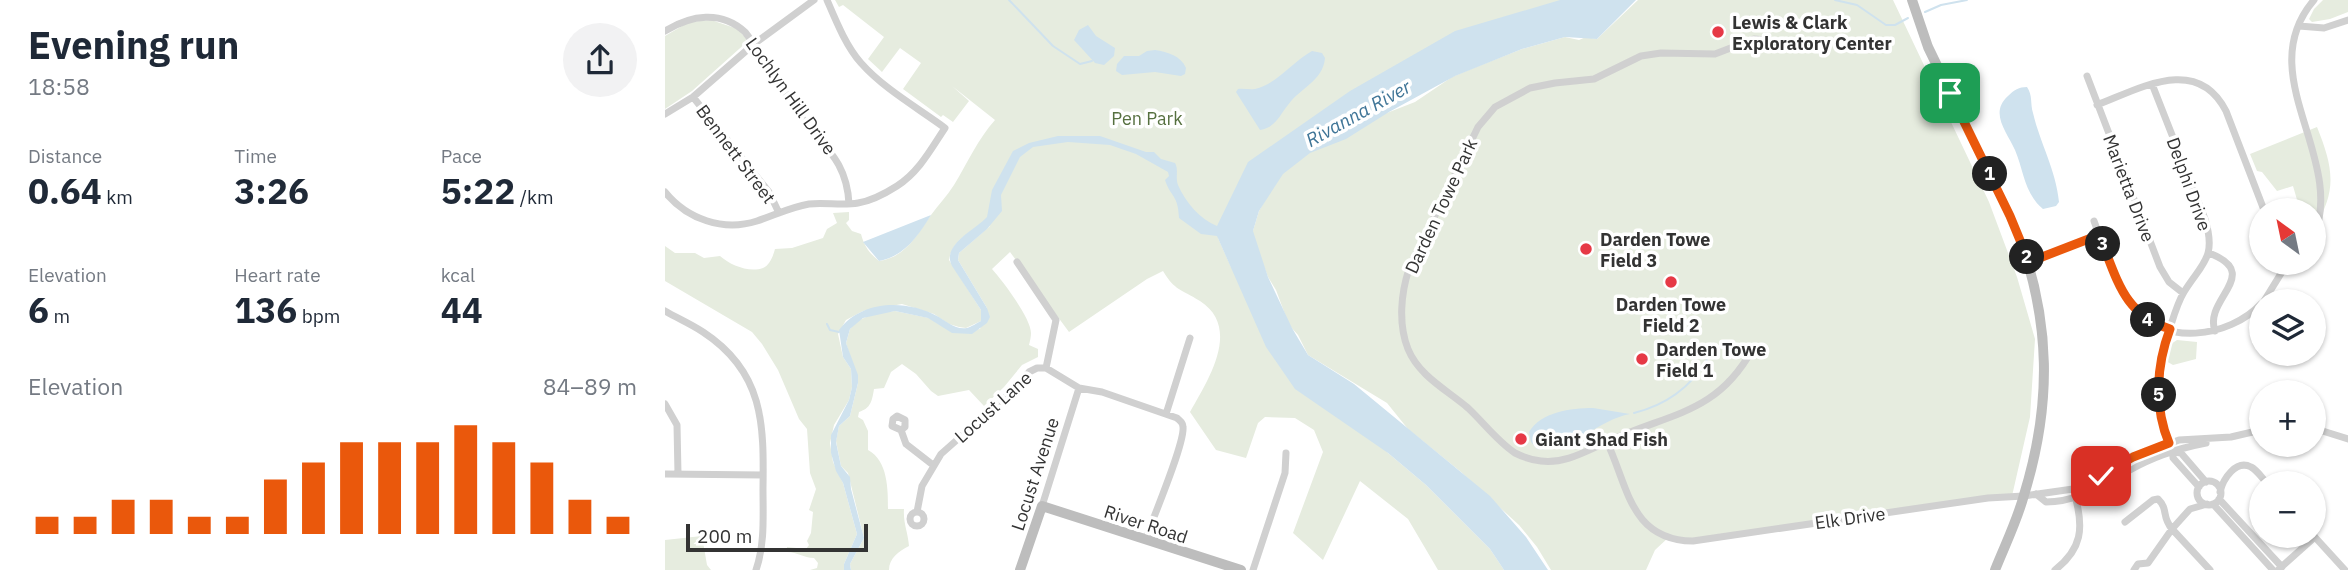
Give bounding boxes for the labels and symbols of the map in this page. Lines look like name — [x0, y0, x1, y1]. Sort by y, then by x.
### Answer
place label: Lewis & Clark Exploratory Center — [1732, 11, 1892, 55]
marker: Lewis & Clark Exploratory Center — [1710, 24, 1726, 40]
street label: Lochlyn Hill Drive — [741, 33, 841, 159]
pin — [1920, 63, 1980, 123]
water label: Rivanna River — [1301, 74, 1416, 152]
street label: Bennett Street — [691, 100, 781, 208]
park label: Pen Park — [1111, 107, 1183, 130]
street label: Marietta Drive — [2098, 131, 2160, 245]
street label: Darden Towe Park — [1400, 134, 1483, 277]
street label: Delphi Drive — [2161, 134, 2217, 234]
pin: 1 — [1973, 156, 2007, 192]
north arrow — [2249, 198, 2326, 275]
pin: 3 — [2085, 226, 2121, 262]
place label: Darden Towe Field 3 — [1600, 228, 1710, 272]
pin: 2 — [2009, 240, 2045, 274]
marker: Darden Towe Field 3 — [1578, 241, 1594, 257]
marker: Darden Towe Field 2 — [1663, 274, 1679, 290]
place label: Darden Towe Field 2 — [1616, 293, 1726, 337]
pin: 4 — [2131, 302, 2165, 338]
place label: Darden Towe Field 1 — [1656, 338, 1766, 382]
marker: Darden Towe Field 1 — [1634, 351, 1650, 367]
street label: Locust Lane — [950, 366, 1036, 448]
pin: 5 — [2141, 378, 2177, 412]
street label: Locust Avenue — [1006, 414, 1064, 533]
place label: Giant Shad Fish — [1535, 428, 1668, 451]
marker: Giant Shad Fish — [1513, 431, 1529, 447]
pin — [2071, 446, 2131, 506]
street label: River Road — [1101, 500, 1191, 548]
street label: Elk Drive — [1813, 502, 1887, 534]
scale bar — [686, 521, 868, 553]

